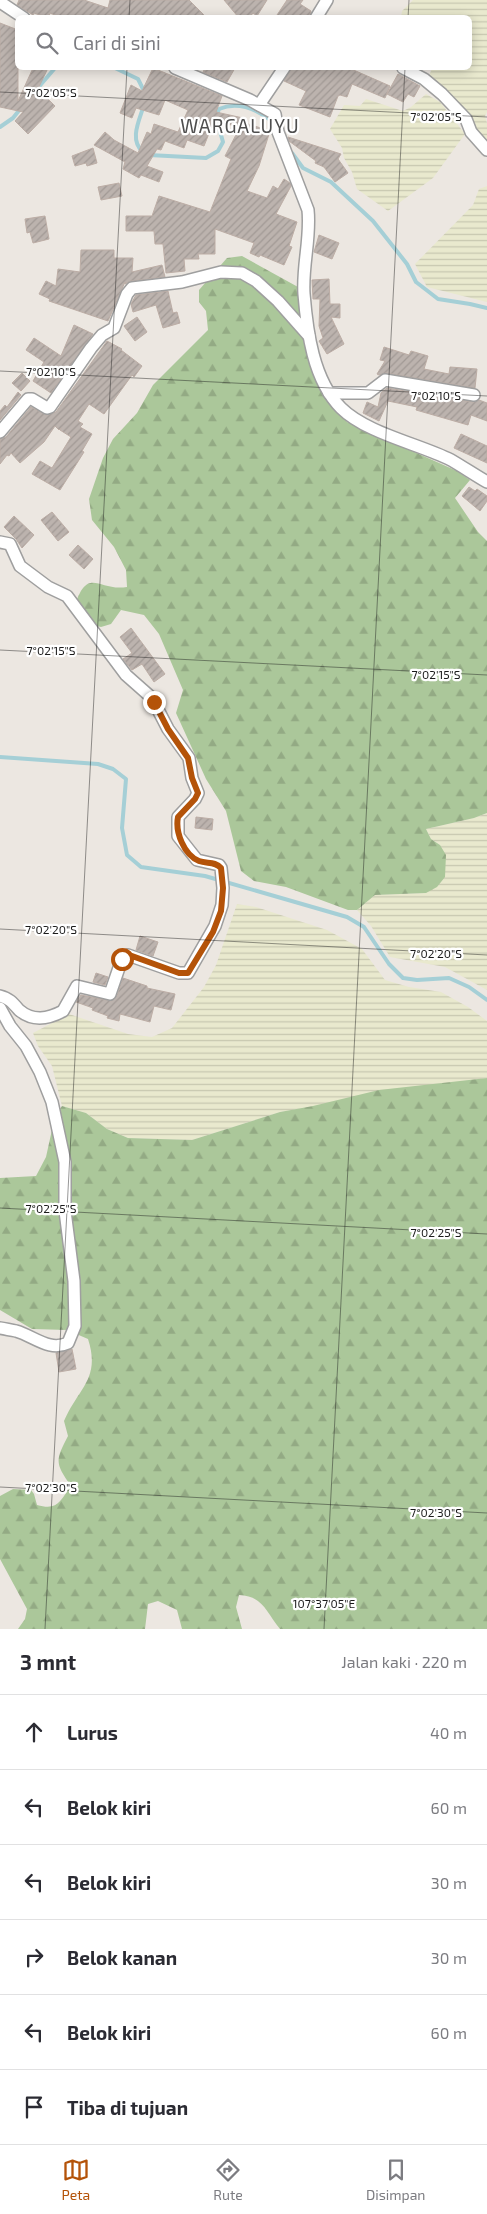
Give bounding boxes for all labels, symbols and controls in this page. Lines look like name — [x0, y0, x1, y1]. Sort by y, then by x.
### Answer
search box — [15, 15, 472, 70]
icon: search — [33, 29, 61, 57]
text: Cari di sini — [73, 31, 161, 54]
text: 7°02'05"S — [25, 85, 77, 99]
text: 7°02'05"S — [410, 109, 462, 123]
district label: WARGALUYU — [180, 114, 300, 137]
text: 7°02'10"S — [26, 364, 76, 378]
text: 7°02'10"S — [411, 388, 461, 402]
text: 7°02'15"S — [26, 643, 76, 657]
text: 7°02'15"S — [411, 667, 461, 681]
route end — [143, 691, 166, 714]
text: 7°02'20"S — [25, 922, 77, 936]
text: 7°02'20"S — [410, 946, 462, 960]
route start — [111, 948, 134, 971]
text: 7°02'25"S — [25, 1201, 77, 1215]
text: 7°02'25"S — [410, 1225, 462, 1239]
text: 7°02'30"S — [25, 1480, 77, 1494]
text: 7°02'30"S — [410, 1505, 462, 1519]
text: 107°37'05"E — [293, 1596, 356, 1610]
text: 3 mnt — [20, 1649, 76, 1674]
text: Jalan kaki · 220 m — [341, 1652, 467, 1671]
icon: ahead — [20, 1718, 48, 1746]
text: Lurus — [67, 1721, 118, 1744]
text: 40 m — [430, 1723, 467, 1742]
icon: left — [20, 1793, 48, 1821]
text: Belok kiri — [67, 1796, 151, 1819]
text: 60 m — [431, 1798, 467, 1817]
icon: left — [20, 1868, 48, 1896]
text: Belok kiri — [67, 1871, 151, 1894]
text: 30 m — [431, 1873, 467, 1892]
icon: right — [20, 1943, 48, 1971]
text: Belok kanan — [67, 1946, 177, 1969]
text: 30 m — [431, 1948, 467, 1967]
icon: left — [20, 2018, 48, 2046]
text: Belok kiri — [67, 2021, 151, 2044]
text: 60 m — [431, 2023, 467, 2042]
icon: arrive — [20, 2093, 48, 2121]
text: Tiba di tujuan — [67, 2096, 188, 2119]
tab: Peta — [62, 2156, 90, 2203]
tab: Rute — [213, 2156, 243, 2203]
tab: Disimpan — [366, 2156, 425, 2203]

